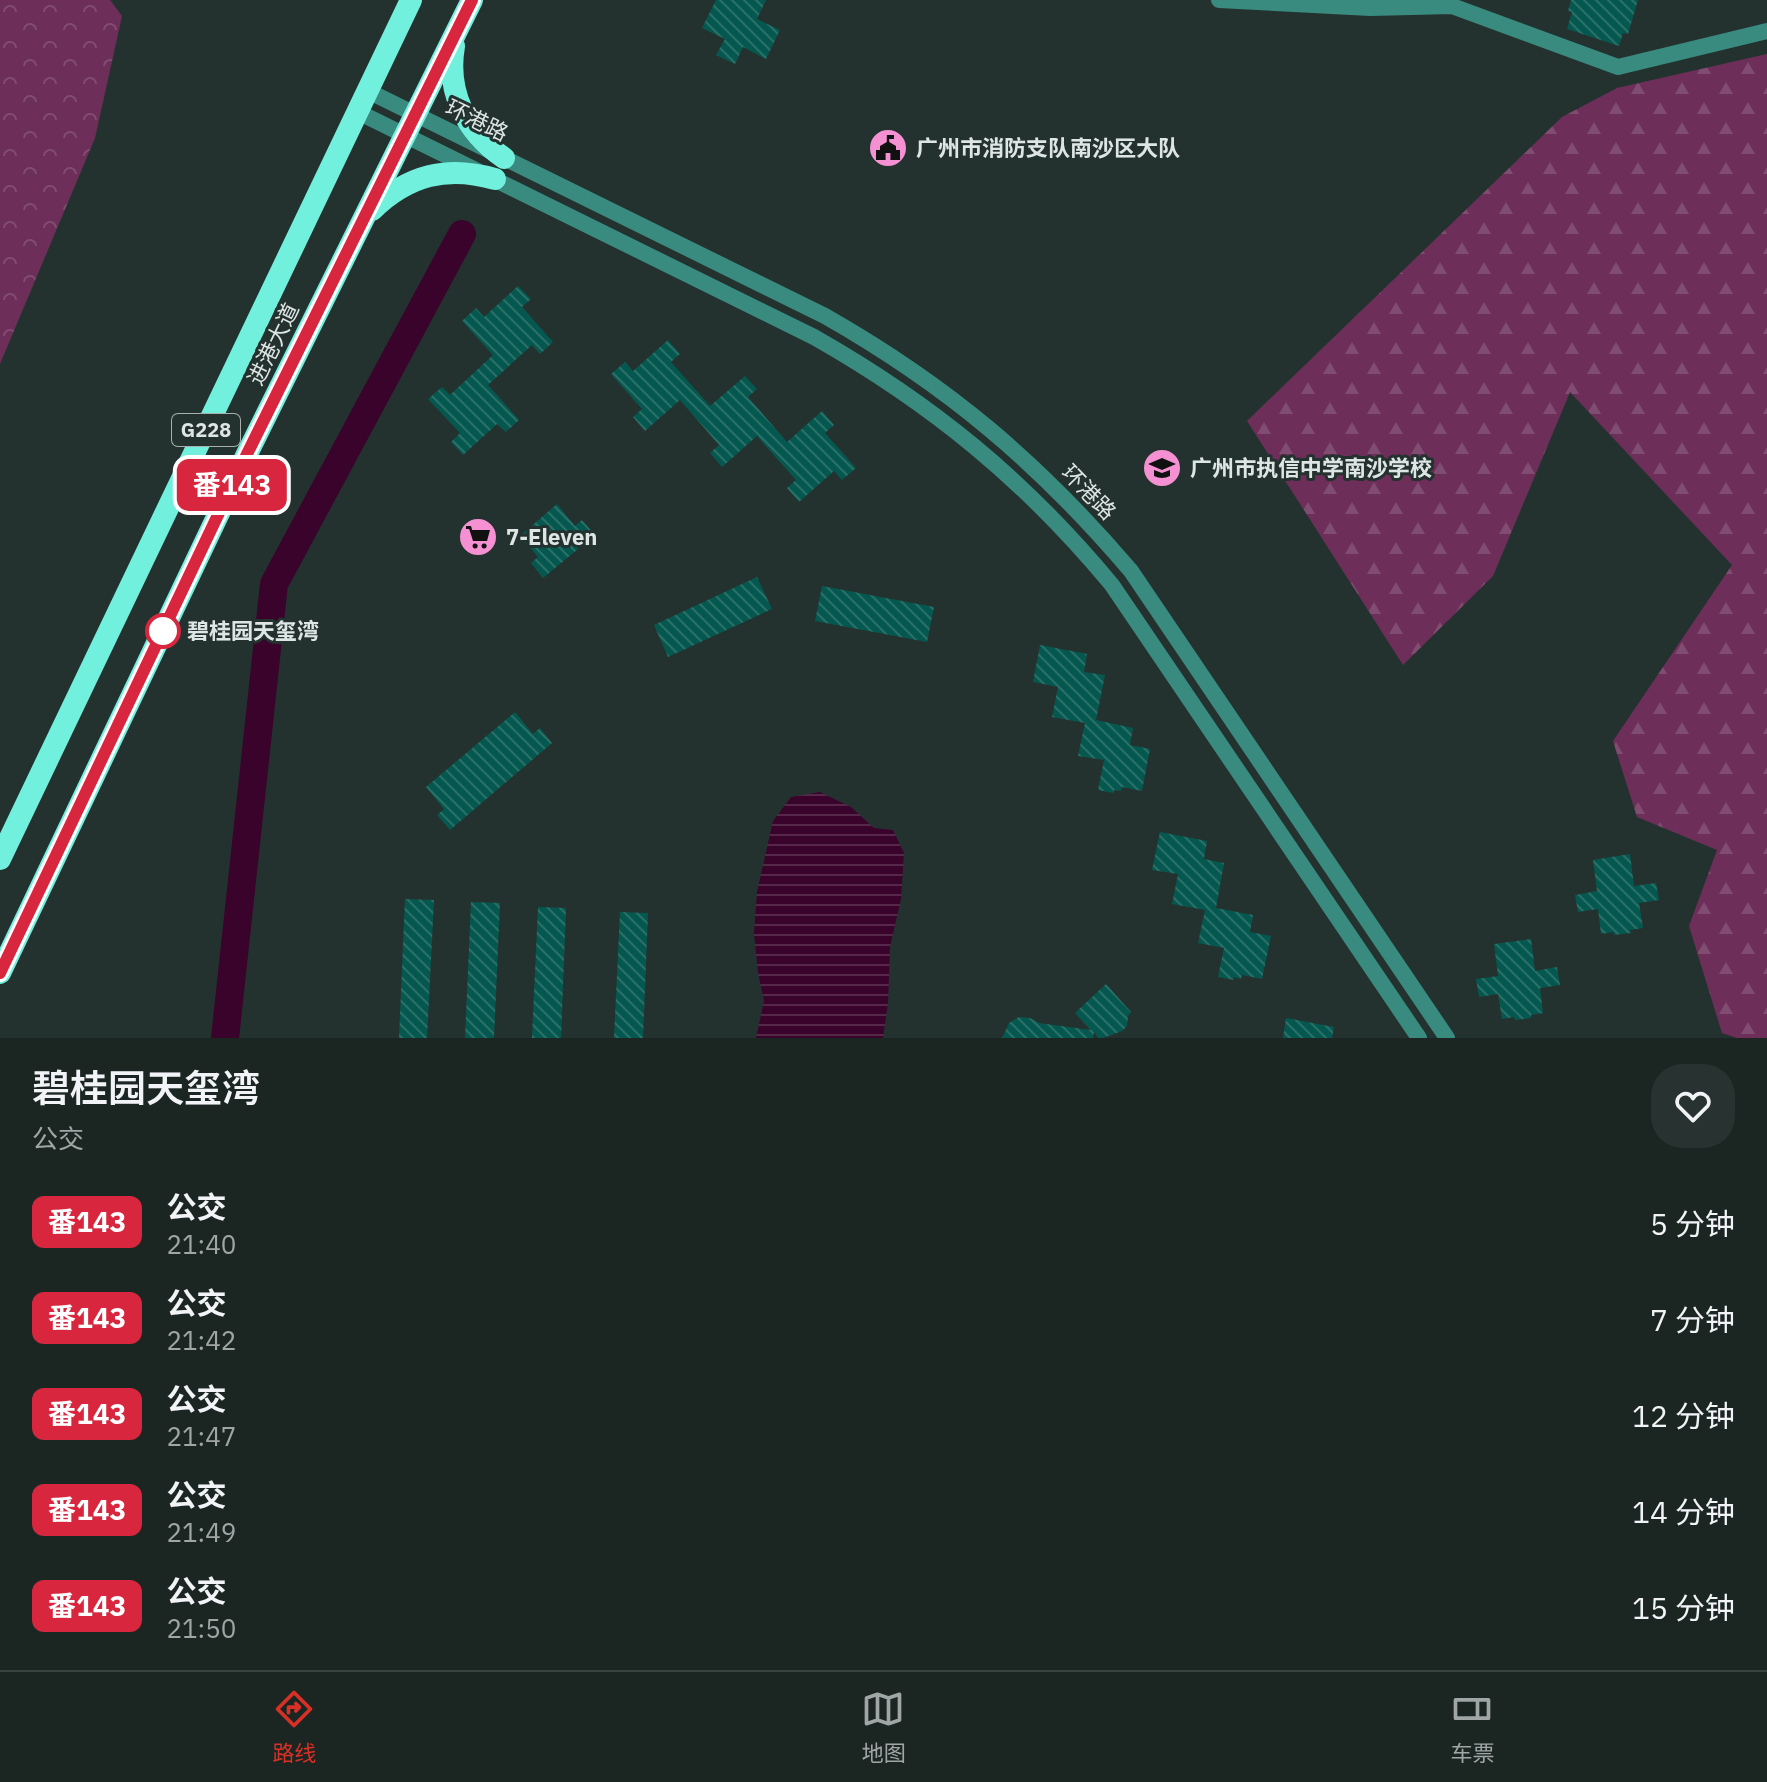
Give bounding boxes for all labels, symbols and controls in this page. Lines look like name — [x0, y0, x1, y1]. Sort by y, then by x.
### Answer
street label: 环港路 — [441, 92, 513, 147]
public building icon: 广州市消防支队南沙区大队 — [867, 127, 909, 169]
place label: 广州市消防支队南沙区大队 — [916, 133, 1180, 162]
street label: 进港大道 — [240, 298, 305, 390]
road number: G228 — [172, 414, 240, 446]
school or university icon: 广州市执信中学南沙学校 — [1141, 447, 1183, 489]
place label: 广州市执信中学南沙学校 — [1190, 453, 1432, 482]
street label: 环港路 — [1056, 458, 1123, 525]
line badge: 番143 — [176, 459, 288, 511]
text: 番143 — [193, 466, 271, 503]
supermarket icon: 7-Eleven — [457, 516, 499, 558]
place label: 7-Eleven — [506, 522, 597, 551]
marker: 碧桂园天玺湾 — [146, 614, 180, 648]
place label: 碧桂园天玺湾 — [187, 616, 319, 645]
text: 碧桂园天玺湾 — [32, 1063, 260, 1112]
button: heart — [1651, 1064, 1735, 1148]
text: 公交 — [32, 1121, 84, 1155]
text: 公交 — [166, 1187, 226, 1226]
text: 番143 — [48, 1203, 126, 1240]
text: 5 分钟 — [1650, 1204, 1735, 1243]
text: 21:40 — [166, 1227, 236, 1261]
text: 公交 — [166, 1283, 226, 1322]
text: 番143 — [48, 1299, 126, 1336]
text: 7 分钟 — [1650, 1300, 1735, 1339]
text: 21:42 — [166, 1323, 236, 1357]
text: 公交 — [166, 1379, 226, 1418]
text: 番143 — [48, 1395, 126, 1432]
text: 12 分钟 — [1632, 1396, 1735, 1435]
text: 21:47 — [166, 1419, 236, 1453]
text: 公交 — [166, 1475, 226, 1514]
text: 番143 — [48, 1491, 126, 1528]
text: 14 分钟 — [1632, 1492, 1735, 1531]
text: 21:49 — [166, 1515, 236, 1549]
text: 公交 — [166, 1571, 226, 1610]
text: 番143 — [48, 1587, 126, 1624]
text: 15 分钟 — [1632, 1588, 1735, 1627]
text: 21:50 — [166, 1611, 236, 1645]
tab: 路线 — [272, 1687, 317, 1767]
tab: 地图 — [861, 1687, 906, 1767]
tab: 车票 — [1450, 1687, 1495, 1767]

